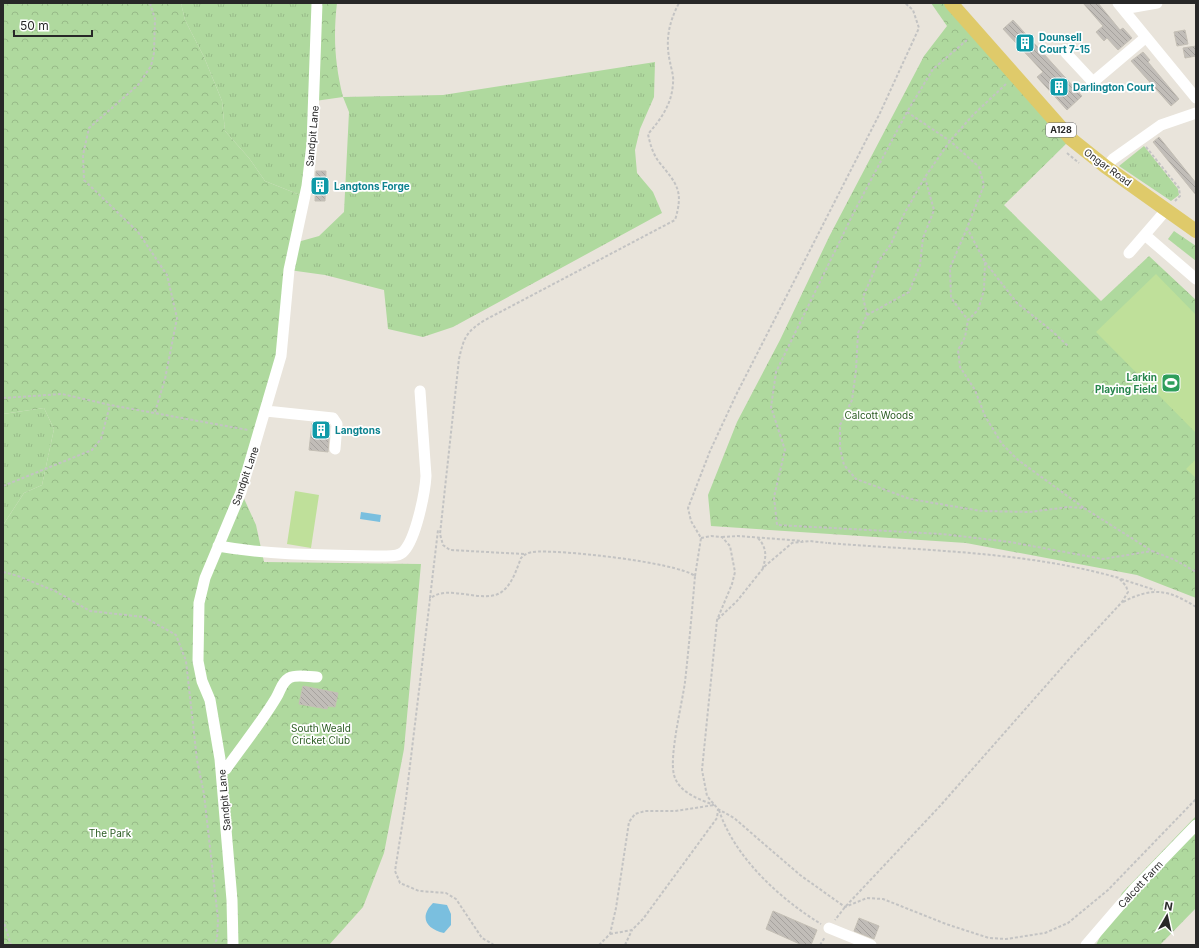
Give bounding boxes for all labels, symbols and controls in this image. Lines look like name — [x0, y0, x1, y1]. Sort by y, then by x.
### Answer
scale bar — [14, 12, 92, 38]
text: 50 m — [20, 18, 49, 33]
place label: Dounsell Court 7-15 — [1039, 31, 1090, 55]
building icon: Dounsell Court 7-15 — [1014, 32, 1036, 54]
building icon: Darlington Court — [1048, 76, 1070, 98]
place label: Darlington Court — [1073, 81, 1155, 94]
street label: Sandpit Lane — [303, 105, 321, 167]
road number: A128 — [1046, 123, 1076, 137]
street label: Ongar Road — [1082, 146, 1134, 188]
building icon: Langtons Forge — [309, 175, 331, 197]
place label: Langtons Forge — [334, 180, 410, 193]
place label: Larkin Playing Field — [1095, 371, 1157, 396]
sports icon: Larkin Playing Field — [1160, 372, 1182, 394]
park label: Calcott Woods — [845, 409, 913, 421]
building icon: Langtons — [310, 419, 332, 441]
place label: Langtons — [335, 424, 381, 437]
street label: Sandpit Lane — [229, 445, 261, 507]
park label: South Weald Cricket Club — [291, 722, 351, 746]
street label: Sandpit Lane — [215, 769, 233, 831]
park label: The Park — [89, 827, 132, 839]
street label: Calcott Farm — [1115, 858, 1165, 910]
north arrow — [1147, 896, 1187, 936]
text: N — [1163, 899, 1174, 914]

